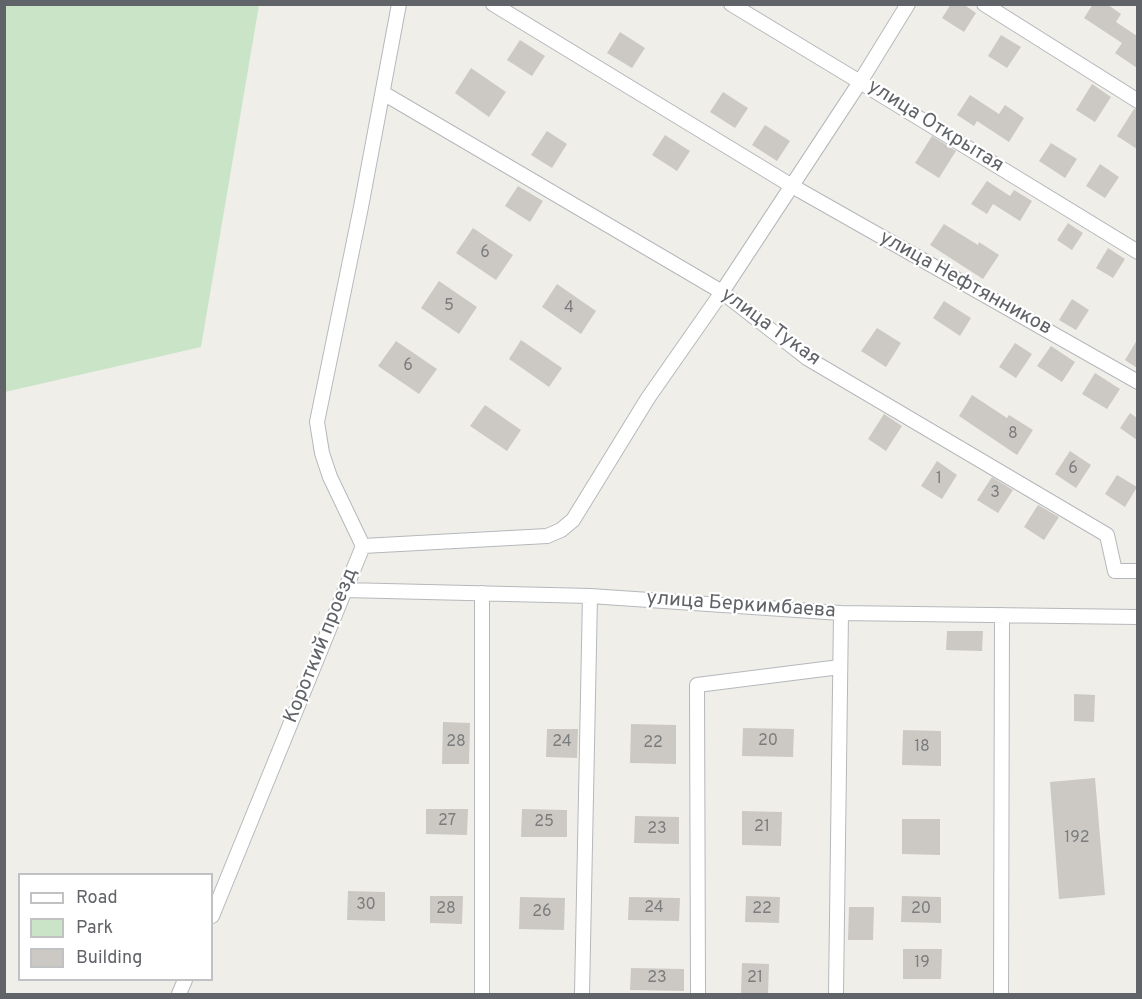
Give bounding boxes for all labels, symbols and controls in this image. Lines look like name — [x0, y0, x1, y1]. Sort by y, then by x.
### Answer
street label: улица Открытая — [863, 76, 1007, 178]
street label: улица Нефтянников — [875, 227, 1055, 341]
house number: 6 — [480, 244, 490, 264]
street label: улица Тукая — [716, 284, 824, 372]
house number: 5 — [444, 297, 454, 317]
house number: 4 — [564, 299, 574, 319]
house number: 6 — [403, 357, 413, 377]
house number: 8 — [1008, 425, 1018, 445]
house number: 6 — [1068, 460, 1078, 480]
house number: 1 — [936, 470, 942, 490]
house number: 3 — [990, 484, 1000, 504]
street label: Короткий проезд — [280, 565, 364, 727]
street label: улица Беркимбаева — [646, 587, 836, 625]
house number: 20 — [758, 732, 778, 752]
house number: 28 — [446, 733, 466, 753]
house number: 24 — [552, 733, 572, 753]
house number: 22 — [643, 734, 663, 754]
house number: 18 — [914, 738, 930, 758]
house number: 27 — [438, 812, 456, 832]
house number: 25 — [534, 813, 554, 833]
house number: 21 — [754, 818, 770, 838]
house number: 23 — [647, 820, 667, 840]
house number: 192 — [1064, 829, 1090, 849]
legend — [18, 873, 213, 981]
text: Road — [76, 887, 118, 910]
house number: 30 — [356, 896, 376, 916]
house number: 24 — [644, 899, 664, 919]
house number: 28 — [436, 900, 456, 920]
house number: 22 — [752, 900, 772, 920]
house number: 20 — [911, 900, 931, 920]
house number: 26 — [532, 903, 552, 923]
text: Park — [76, 917, 113, 940]
text: Building — [76, 947, 142, 970]
house number: 19 — [914, 954, 930, 974]
house number: 23 — [647, 969, 667, 989]
house number: 21 — [747, 969, 763, 989]

